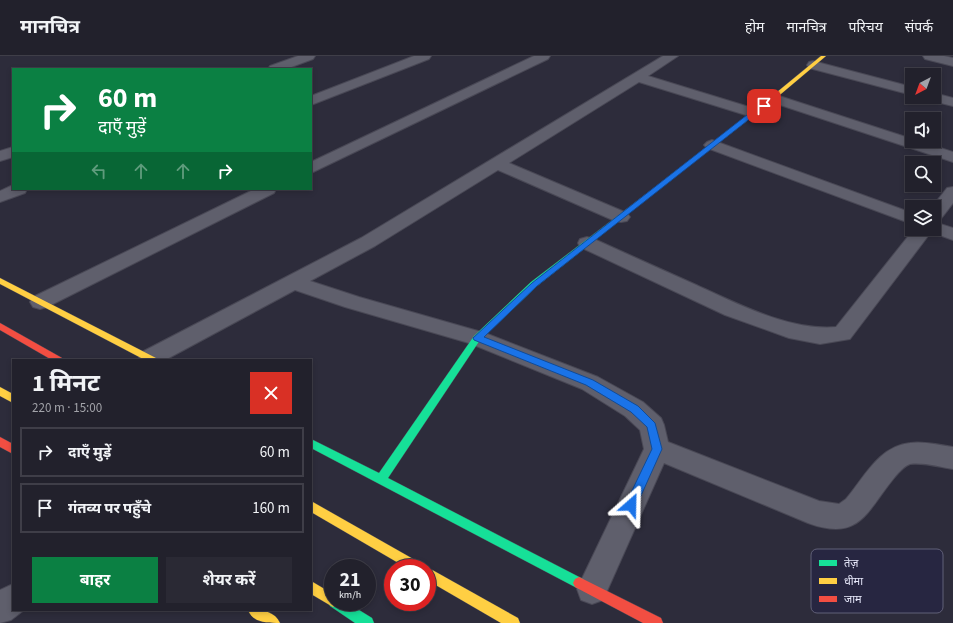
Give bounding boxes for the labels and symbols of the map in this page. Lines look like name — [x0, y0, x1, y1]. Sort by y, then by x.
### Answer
north arrow — [905, 68, 941, 104]
pin — [747, 89, 781, 123]
position arrow — [610, 484, 652, 526]
legend — [811, 549, 943, 613]
text: तेज़ — [844, 556, 859, 571]
speed limit sign: 30 — [384, 559, 436, 611]
text: धीमा — [844, 574, 863, 589]
text: जाम — [844, 592, 862, 607]

